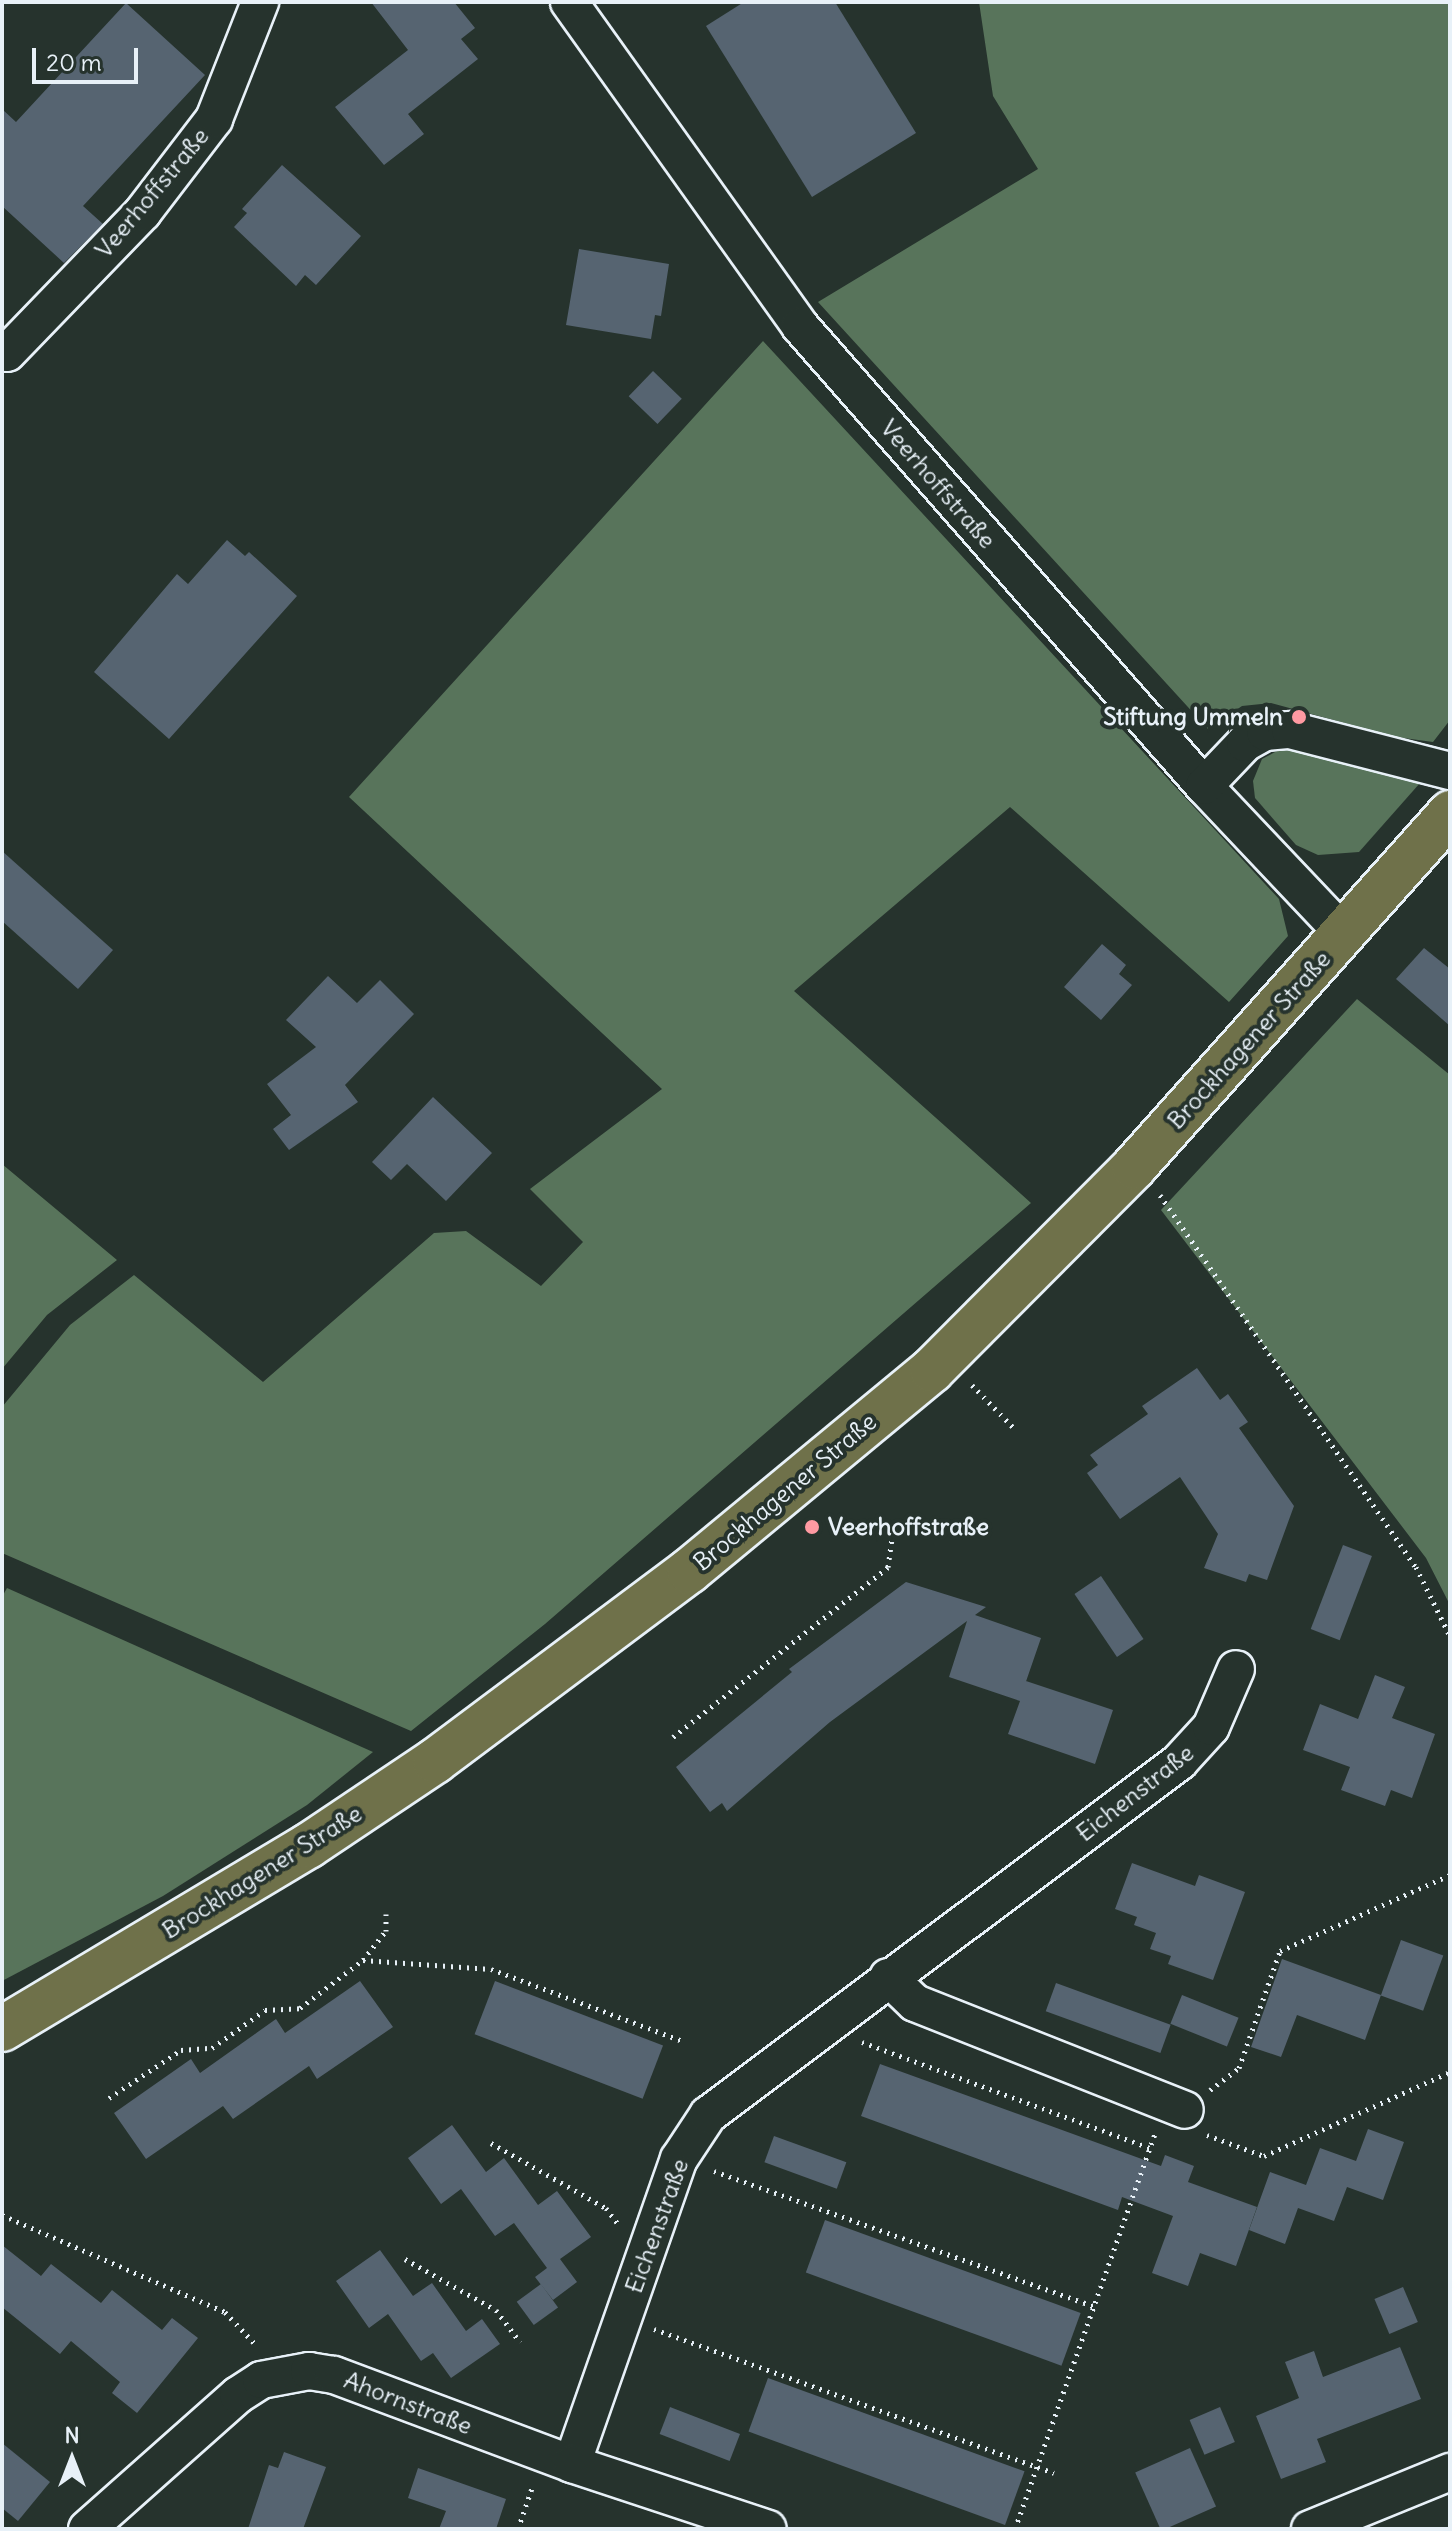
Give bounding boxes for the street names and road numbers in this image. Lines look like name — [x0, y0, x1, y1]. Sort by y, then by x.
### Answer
street label: Veerhoffstraße — [89, 122, 215, 264]
street label: Veerhoffstraße — [874, 414, 1002, 554]
street label: Brockhagener Straße — [1161, 945, 1337, 1135]
street label: Brockhagener Straße — [688, 1407, 882, 1577]
street label: Eichenstraße — [1071, 1738, 1199, 1848]
street label: Brockhagener Straße — [157, 1799, 367, 1945]
street label: Eichenstraße — [619, 2155, 695, 2297]
street label: Ahornstraße — [340, 2365, 476, 2441]

